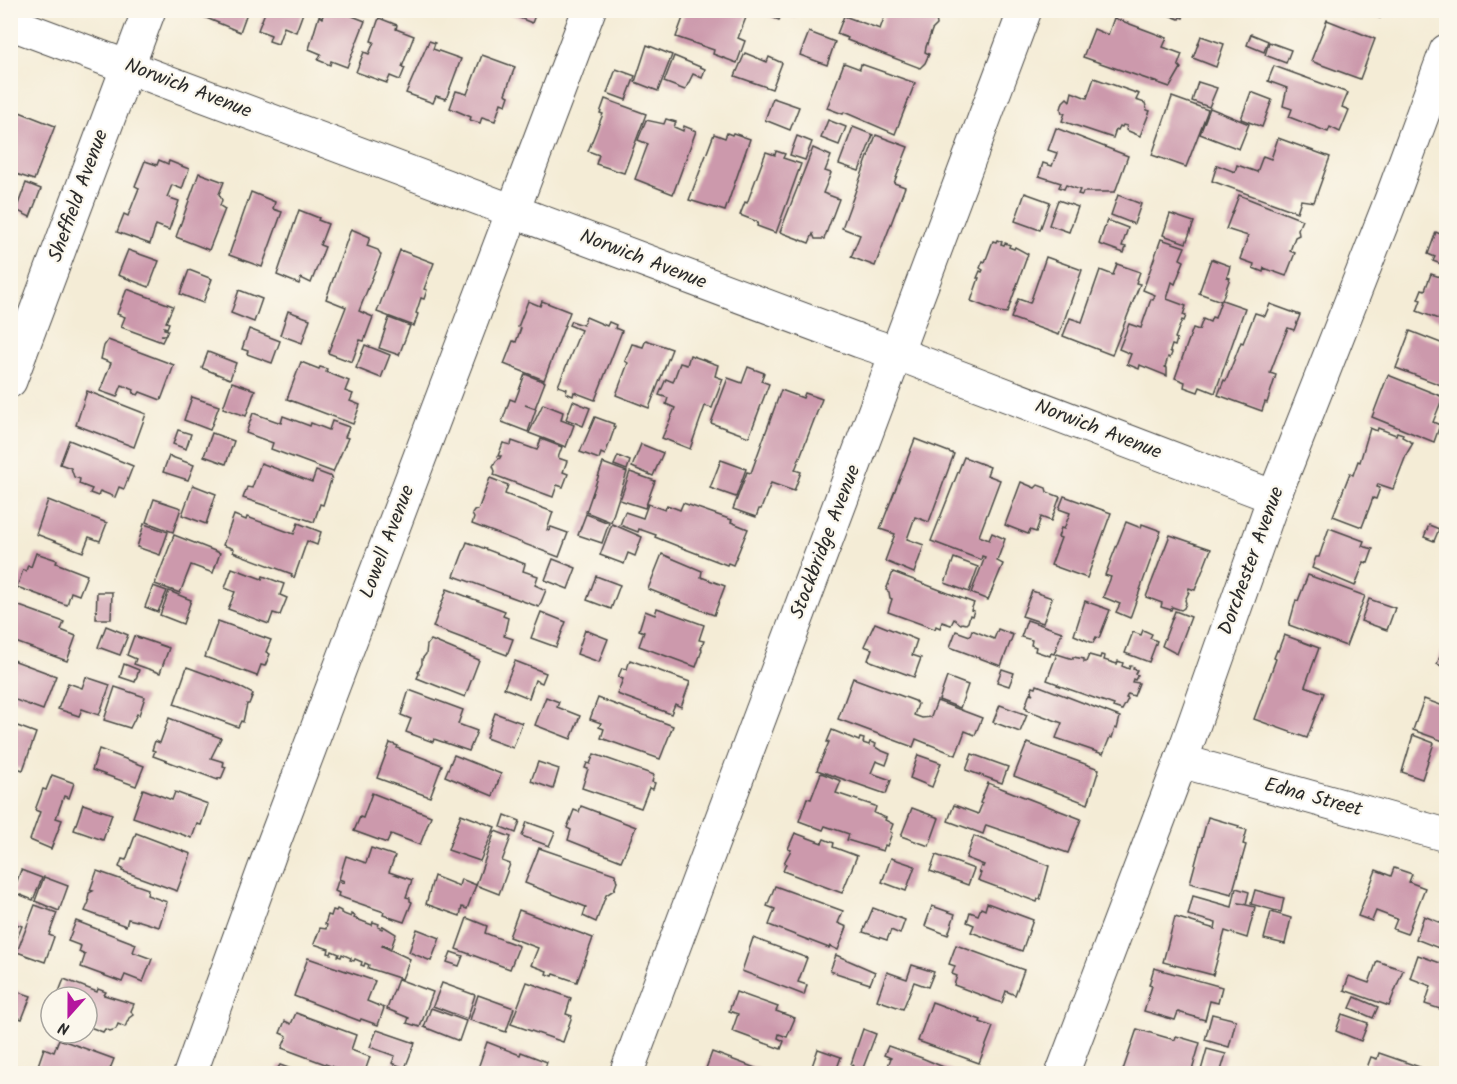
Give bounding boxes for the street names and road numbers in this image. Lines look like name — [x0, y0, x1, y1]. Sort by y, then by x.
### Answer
street label: Norwich Avenue — [120, 50, 256, 128]
street label: Sheffield Avenue — [40, 125, 118, 267]
street label: Norwich Avenue — [575, 221, 711, 299]
street label: Norwich Avenue — [1030, 391, 1166, 469]
street label: Stockbridge Avenue — [782, 460, 870, 624]
street label: Lowell Avenue — [352, 481, 424, 603]
street label: Dorchester Avenue — [1210, 482, 1294, 640]
street label: Edna Street — [1260, 770, 1366, 827]

